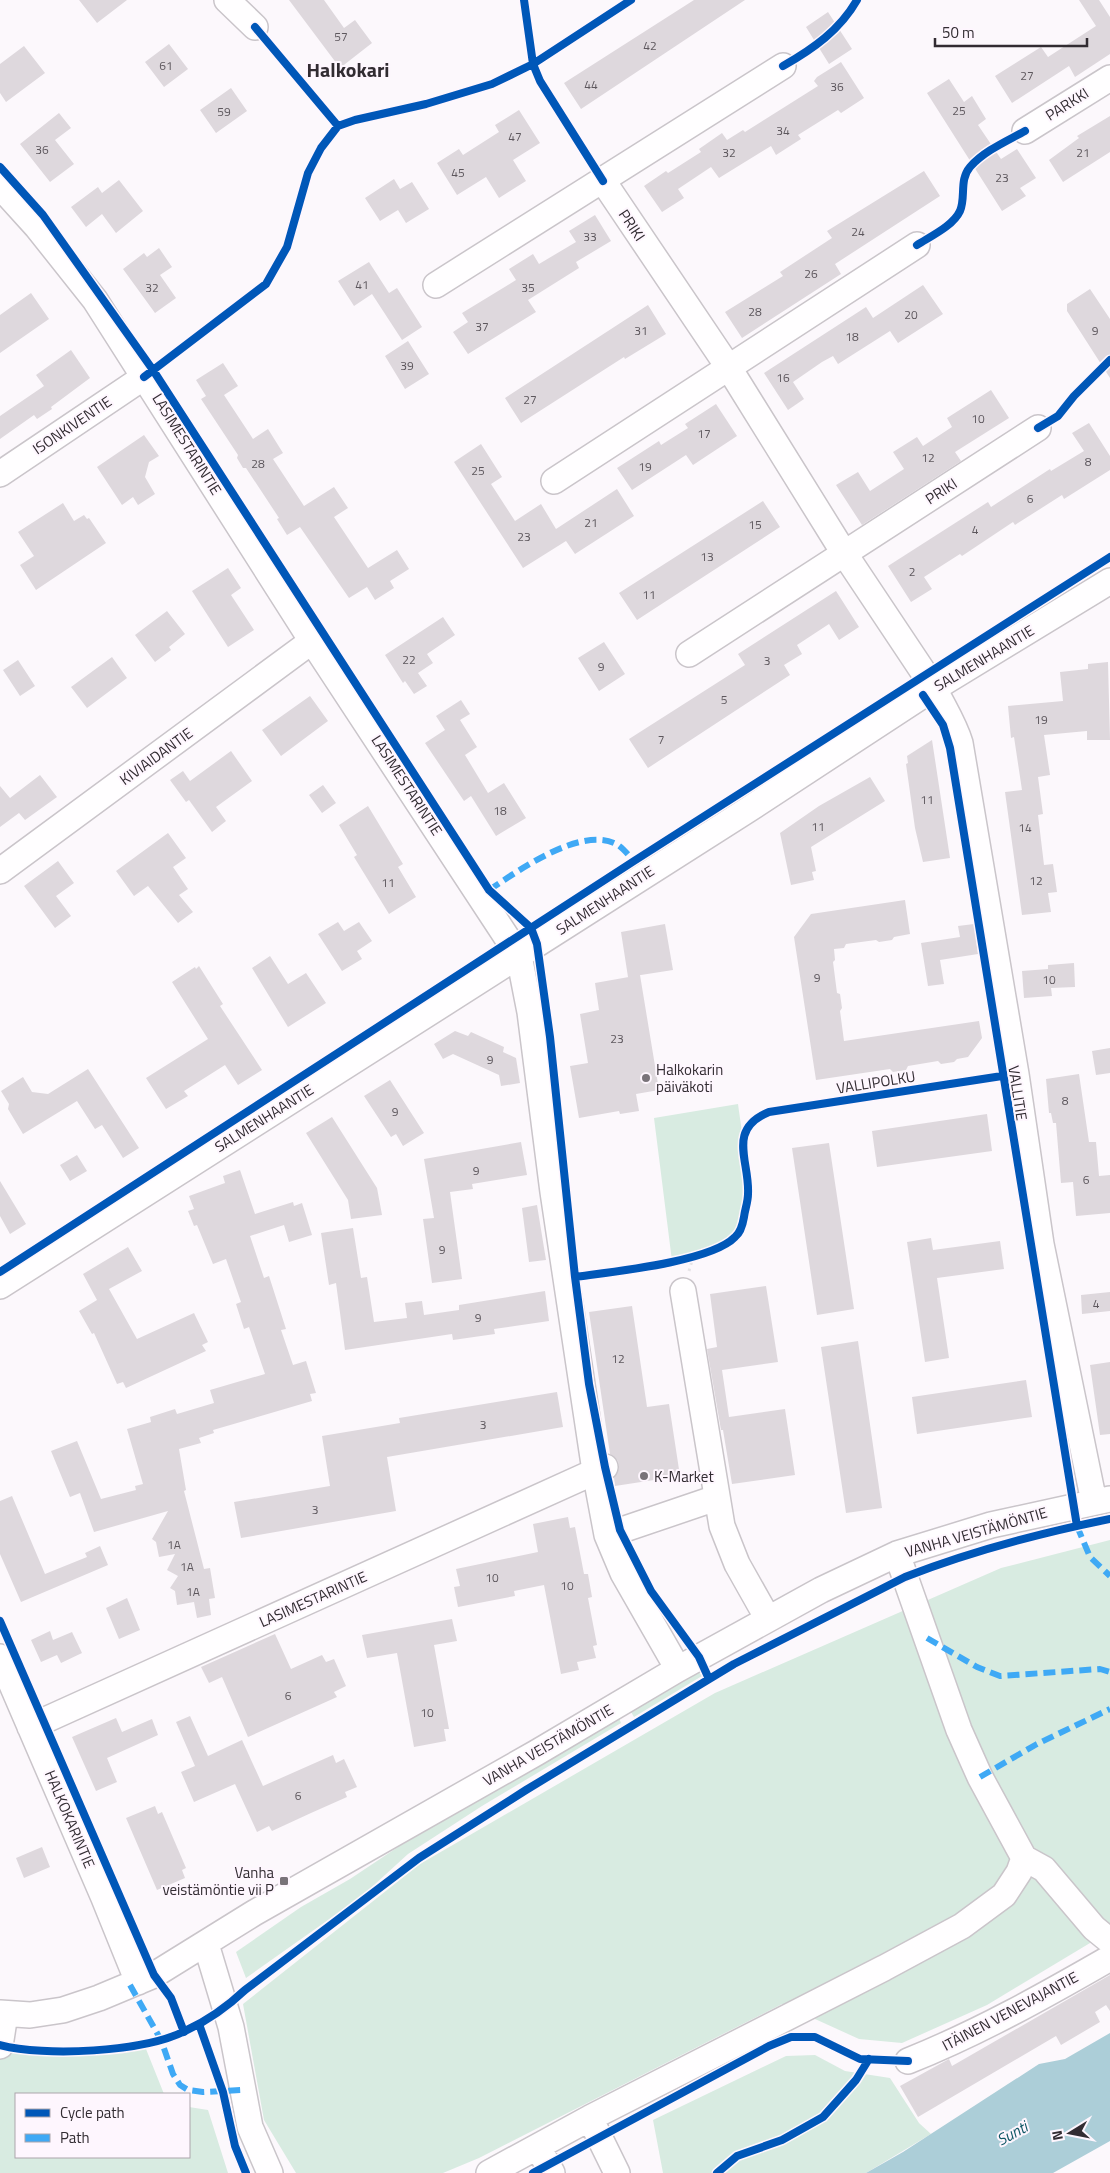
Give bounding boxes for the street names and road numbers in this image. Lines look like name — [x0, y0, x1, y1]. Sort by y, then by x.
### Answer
street label: PARKKI — [1041, 82, 1093, 126]
street label: PRIKI — [613, 204, 651, 246]
street label: LASIMESTARINTIE — [147, 389, 227, 499]
street label: ISONKIVENTIE — [28, 390, 116, 460]
street label: PRIKI — [920, 472, 962, 510]
street label: SALMENHAANTIE — [930, 619, 1038, 697]
street label: KIVIAIDANTIE — [115, 722, 197, 790]
street label: LASIMESTARINTIE — [366, 730, 448, 840]
street label: SALMENHAANTIE — [551, 860, 659, 940]
street label: VALLIPOLKU — [835, 1064, 917, 1100]
street label: VALLITIE — [1002, 1064, 1034, 1122]
street label: SALMENHAANTIE — [210, 1078, 318, 1158]
street label: VANHA VEISTÄMÖNTIE — [902, 1501, 1050, 1563]
street label: LASIMESTARINTIE — [255, 1565, 371, 1633]
street label: VANHA VEISTÄMÖNTIE — [478, 1698, 618, 1792]
street label: HALKOKARINTIE — [39, 1766, 101, 1872]
street label: ITÄINEN VENEVAJANTIE — [938, 1965, 1082, 2057]

